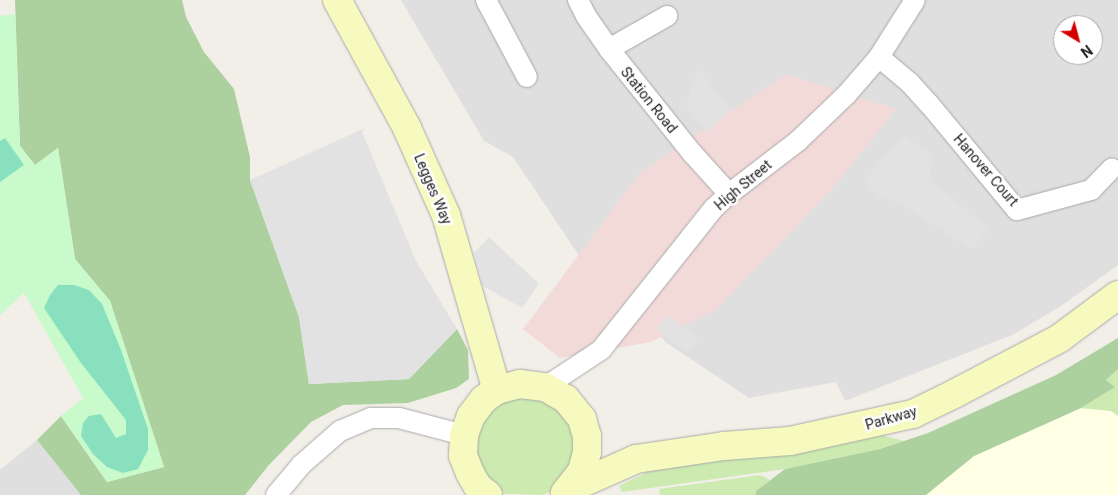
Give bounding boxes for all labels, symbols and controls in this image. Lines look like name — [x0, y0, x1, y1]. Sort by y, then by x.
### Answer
north arrow — [1053, 15, 1103, 65]
text: N — [1078, 42, 1095, 61]
street label: Station Road — [617, 64, 681, 136]
street label: Hanover Court — [950, 131, 1022, 209]
street label: Legges Way — [411, 151, 455, 227]
street label: High Street — [711, 156, 775, 214]
street label: Parkway — [863, 403, 919, 433]

